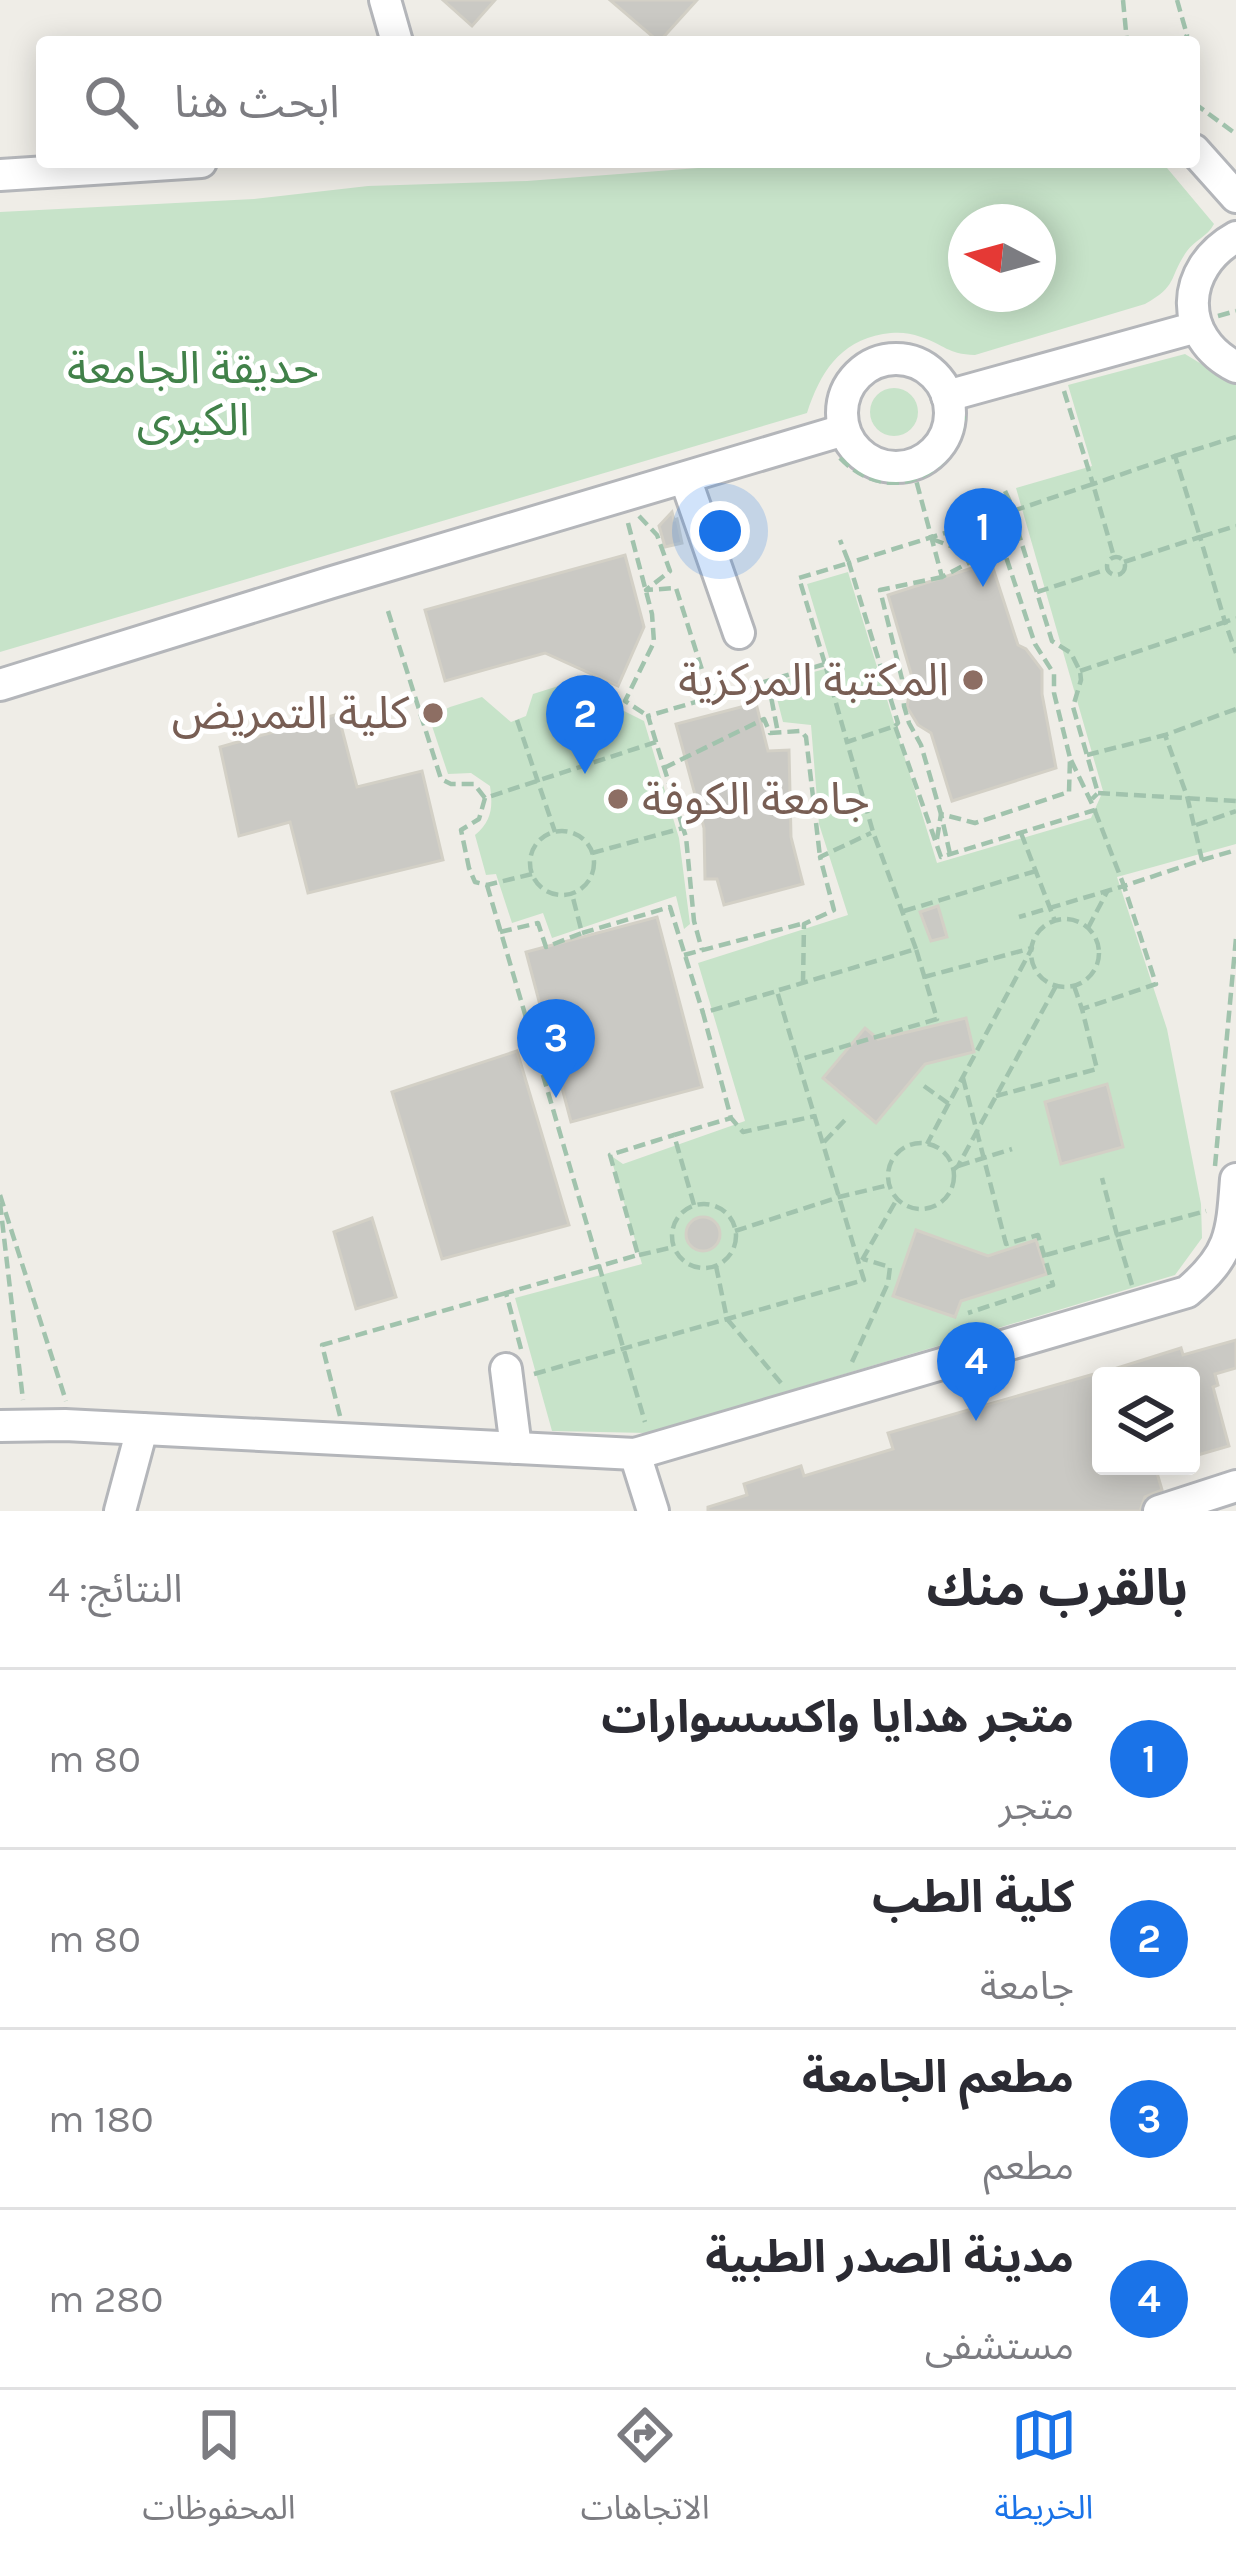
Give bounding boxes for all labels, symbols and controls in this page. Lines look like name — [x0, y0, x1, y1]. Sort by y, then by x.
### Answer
search box — [36, 36, 1200, 168]
icon: search — [78, 69, 144, 135]
text: ابحث هنا — [174, 76, 340, 128]
north arrow — [948, 204, 1056, 312]
park label: حديقة الجامعة الكبرى — [67, 342, 319, 446]
pin: 1 — [944, 488, 1022, 587]
your location — [690, 501, 750, 561]
place label: المكتبة المركزية — [678, 654, 949, 706]
marker: المكتبة المركزية — [960, 667, 986, 693]
pin: 2 — [546, 675, 624, 774]
place label: كلية التمريض — [172, 687, 409, 739]
marker: كلية التمريض — [420, 700, 446, 726]
place label: جامعة الكوفة — [642, 773, 870, 825]
marker: جامعة الكوفة — [605, 786, 631, 812]
pin: 3 — [517, 999, 595, 1098]
pin: 4 — [937, 1322, 1015, 1421]
map controls — [1092, 1367, 1200, 1475]
button: layers — [1092, 1367, 1200, 1475]
text: بالقرب منك — [926, 1558, 1188, 1618]
text: النتائج: 4 — [48, 1566, 183, 1612]
text: متجر هدايا واكسسوارات — [601, 1691, 1074, 1743]
text: 80 m — [48, 1736, 141, 1782]
text: 1 — [1142, 1736, 1156, 1782]
text: متجر — [999, 1783, 1074, 1829]
text: كلية الطب — [872, 1871, 1074, 1923]
text: 80 m — [48, 1916, 141, 1962]
text: 2 — [1137, 1916, 1161, 1962]
text: جامعة — [980, 1963, 1074, 2009]
text: مطعم الجامعة — [802, 2051, 1074, 2103]
text: 180 m — [48, 2096, 154, 2142]
text: 3 — [1137, 2096, 1161, 2142]
text: مطعم — [984, 2143, 1074, 2189]
text: مدينة الصدر الطبية — [705, 2231, 1074, 2283]
text: 280 m — [48, 2276, 163, 2322]
text: 4 — [1137, 2276, 1161, 2322]
text: مستشفى — [925, 2323, 1074, 2369]
tab: المحفوظات — [143, 2402, 296, 2543]
tab: الاتجاهات — [581, 2402, 710, 2543]
tab: الخريطة — [995, 2402, 1093, 2543]

